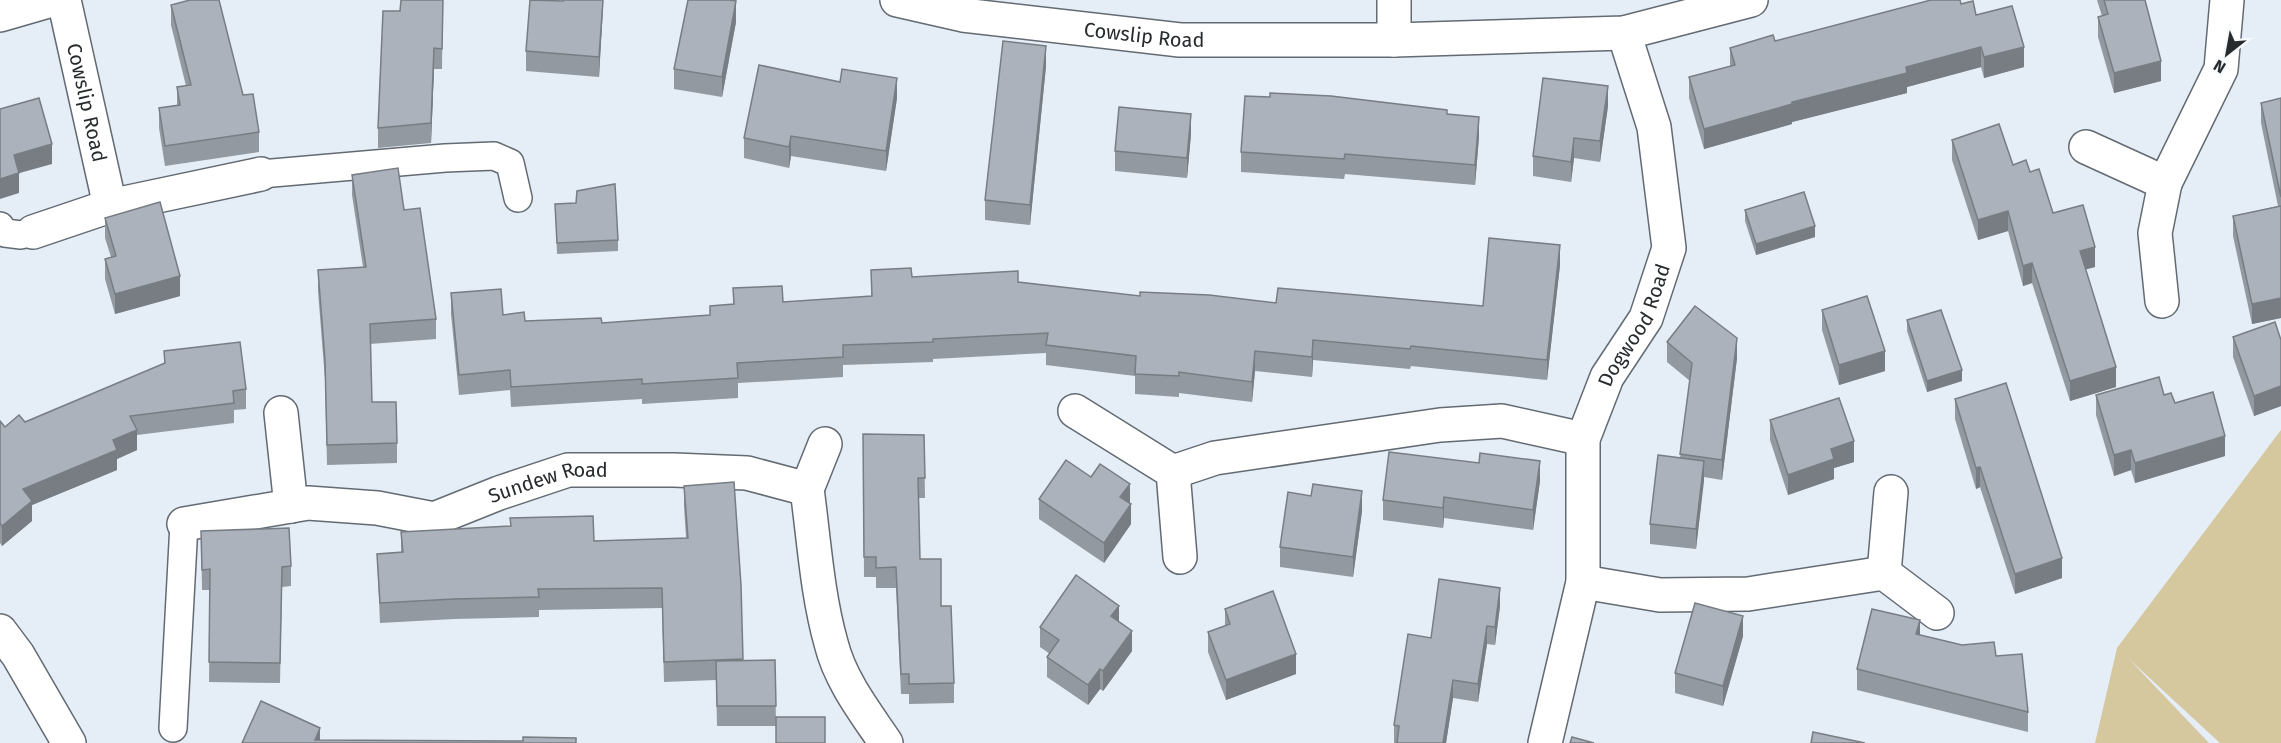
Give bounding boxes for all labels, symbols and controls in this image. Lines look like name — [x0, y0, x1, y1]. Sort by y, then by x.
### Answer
street label: Cowslip Road — [1083, 17, 1204, 52]
north arrow — [2197, 24, 2257, 84]
street label: Cowslip Road — [62, 41, 112, 164]
text: N — [2210, 56, 2229, 77]
street label: Dogwood Road — [1593, 261, 1675, 390]
street label: Sundew Road — [485, 457, 608, 508]

